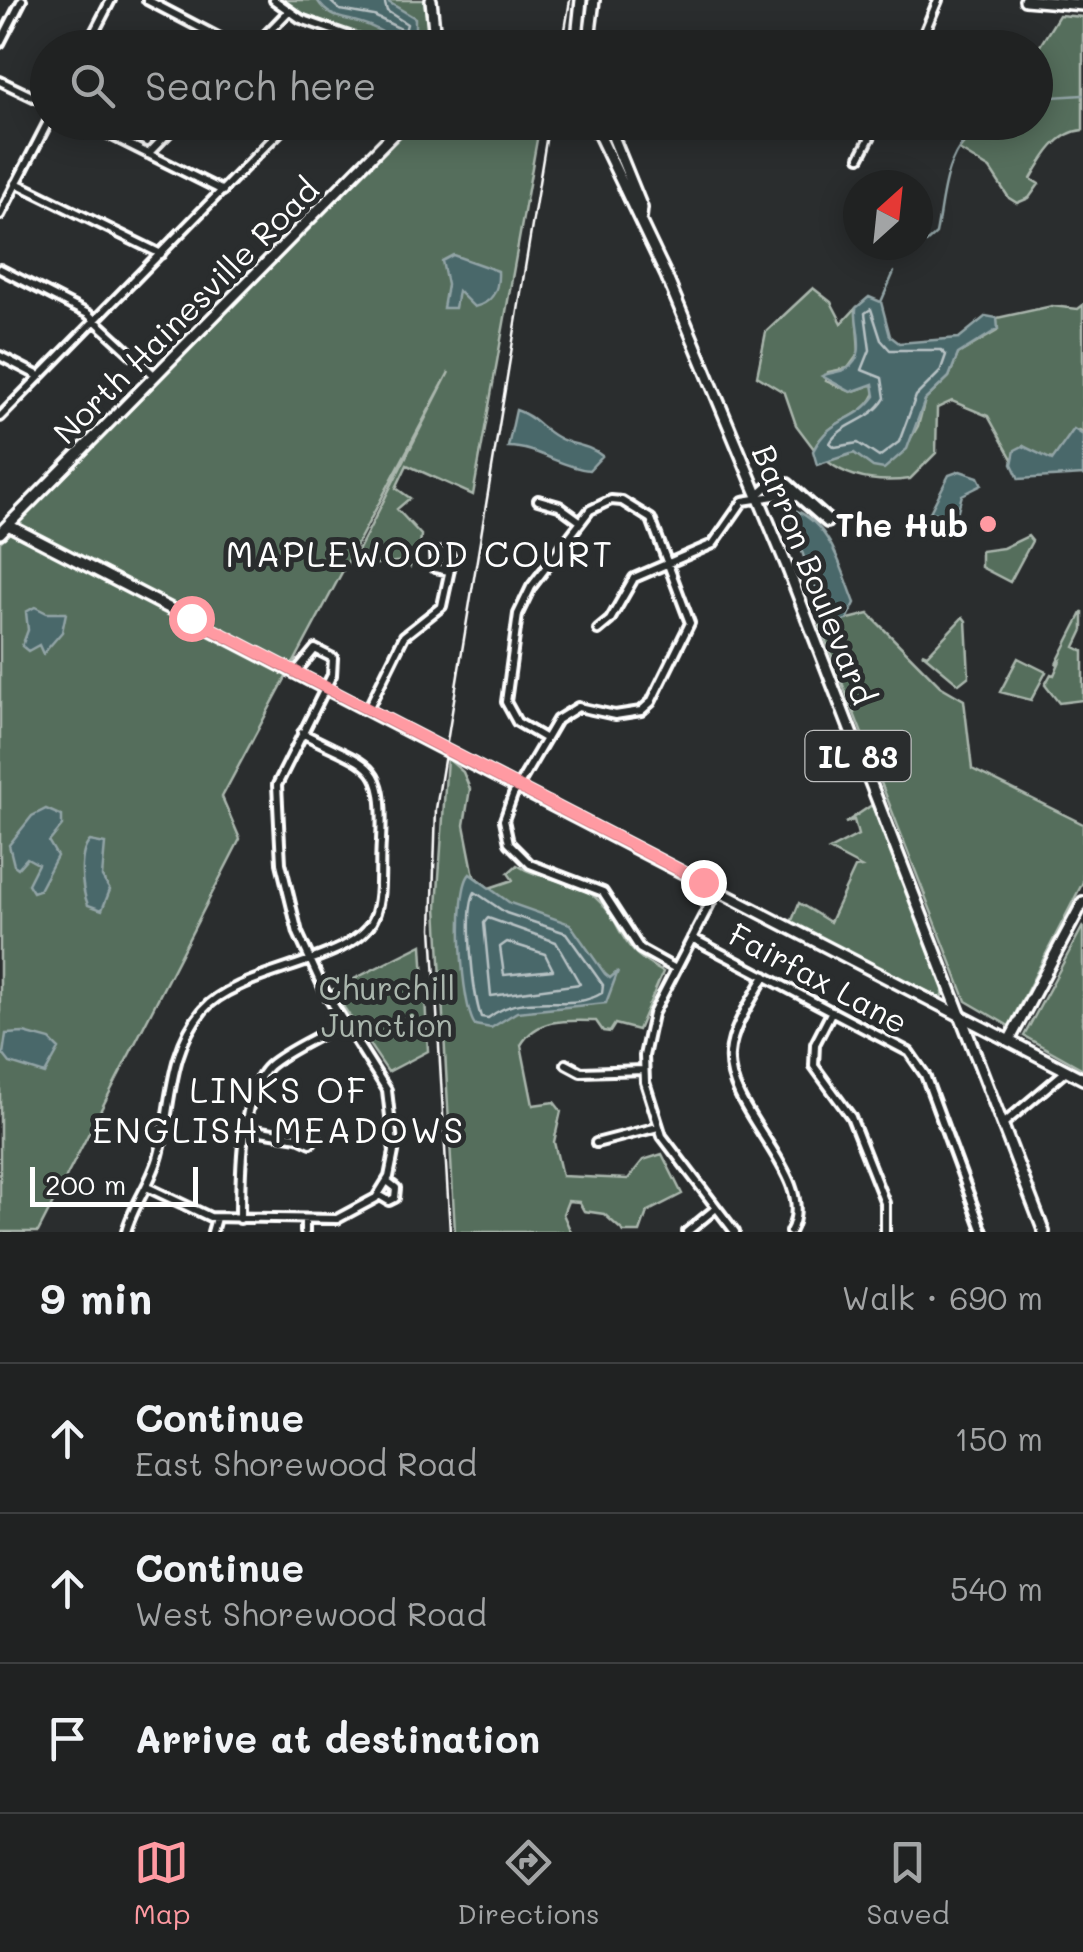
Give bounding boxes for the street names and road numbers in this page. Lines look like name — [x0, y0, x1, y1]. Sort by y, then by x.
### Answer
street label: North Hainesville Road — [43, 168, 327, 452]
street label: Barron Boulevard — [744, 438, 886, 710]
road number: IL 83 — [806, 731, 910, 781]
street label: Fairfax Lane — [722, 912, 916, 1042]

